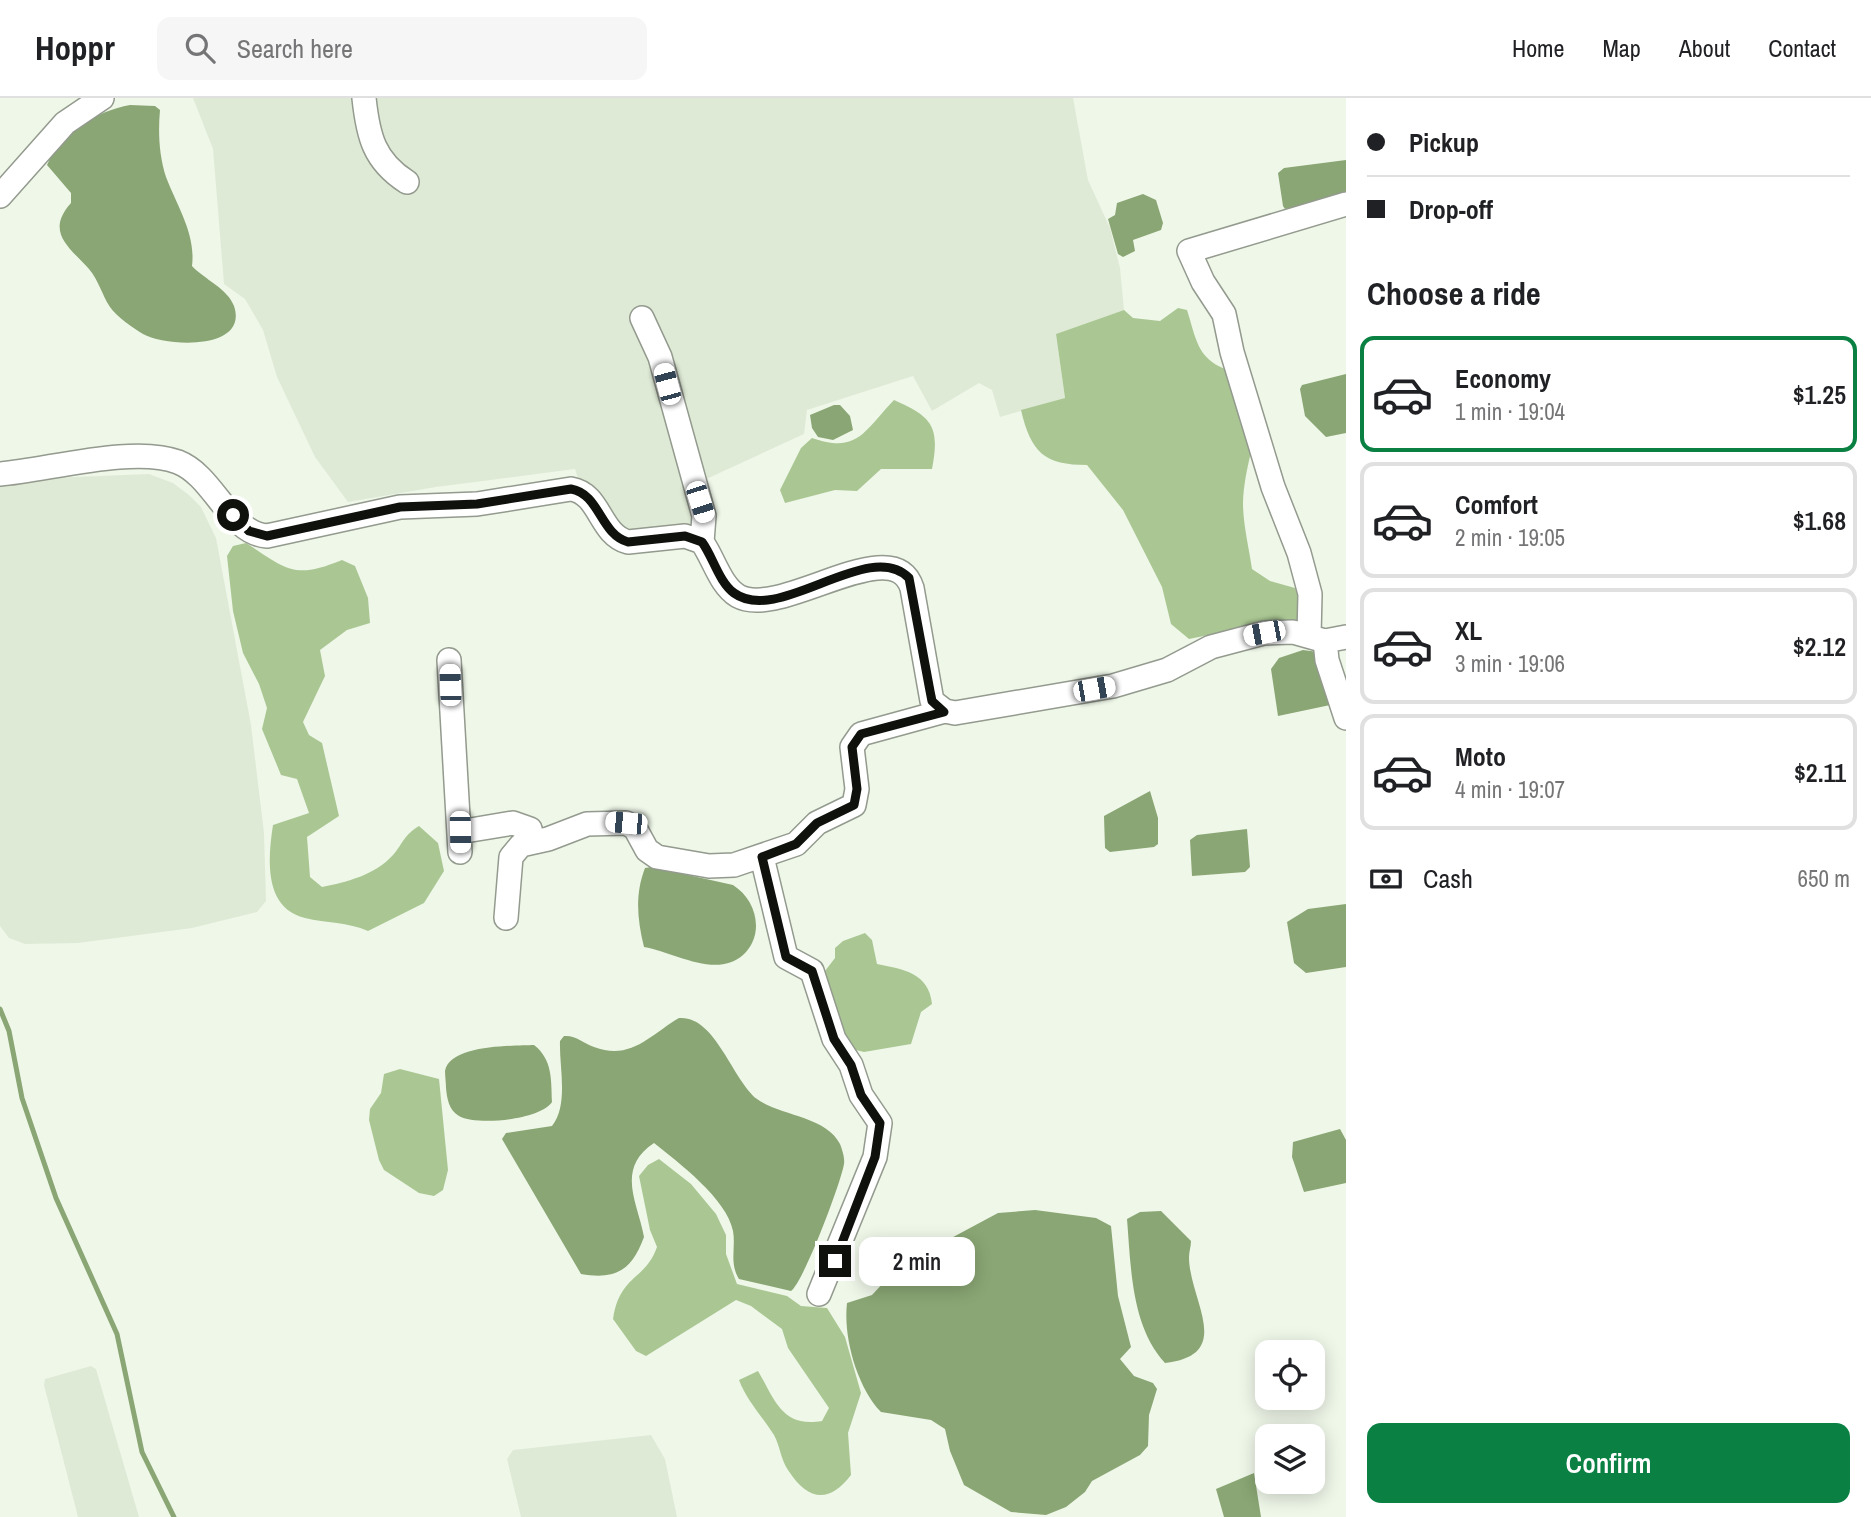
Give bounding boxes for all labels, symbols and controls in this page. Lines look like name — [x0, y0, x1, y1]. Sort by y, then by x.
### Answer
search box — [157, 17, 647, 80]
text: Hoppr — [35, 26, 115, 70]
icon: search — [181, 29, 219, 67]
text: Search here — [237, 31, 353, 66]
text: Home — [1512, 32, 1564, 64]
text: Map — [1602, 32, 1641, 64]
text: About — [1679, 32, 1730, 64]
text: Contact — [1768, 32, 1836, 64]
text: Pickup — [1409, 125, 1479, 160]
text: Drop-off — [1409, 192, 1493, 227]
text: Choose a ride — [1367, 272, 1541, 315]
car — [652, 361, 683, 407]
text: Economy — [1455, 361, 1551, 396]
icon: car — [1371, 363, 1434, 426]
text: $1.25 — [1793, 377, 1846, 412]
text: 1 min · 19:04 — [1455, 396, 1565, 427]
car — [684, 479, 717, 525]
text: Comfort — [1455, 487, 1538, 522]
icon: car — [1371, 489, 1434, 552]
route start — [217, 499, 249, 531]
text: $1.68 — [1793, 503, 1846, 538]
text: 2 min · 19:05 — [1455, 522, 1565, 553]
text: XL — [1455, 613, 1482, 648]
icon: car — [1371, 615, 1434, 678]
car — [1242, 619, 1287, 647]
text: $2.12 — [1793, 629, 1846, 664]
text: 3 min · 19:06 — [1455, 648, 1565, 679]
car — [439, 664, 462, 706]
car — [1072, 675, 1117, 703]
text: Moto — [1455, 739, 1506, 774]
icon: car — [1371, 741, 1434, 804]
text: $2.11 — [1794, 755, 1846, 790]
text: 4 min · 19:07 — [1455, 774, 1565, 805]
car — [450, 811, 471, 853]
car — [605, 811, 648, 835]
icon: cash — [1367, 860, 1405, 898]
text: Cash — [1423, 861, 1473, 896]
text: 650 m — [1798, 863, 1850, 894]
callout: 2 min — [860, 1236, 975, 1286]
route end — [819, 1245, 851, 1277]
text: 2 min — [893, 1246, 941, 1277]
map controls — [1255, 1340, 1325, 1494]
button: locate — [1255, 1340, 1325, 1410]
button: Confirm — [1367, 1423, 1850, 1503]
button: layers — [1255, 1424, 1325, 1494]

